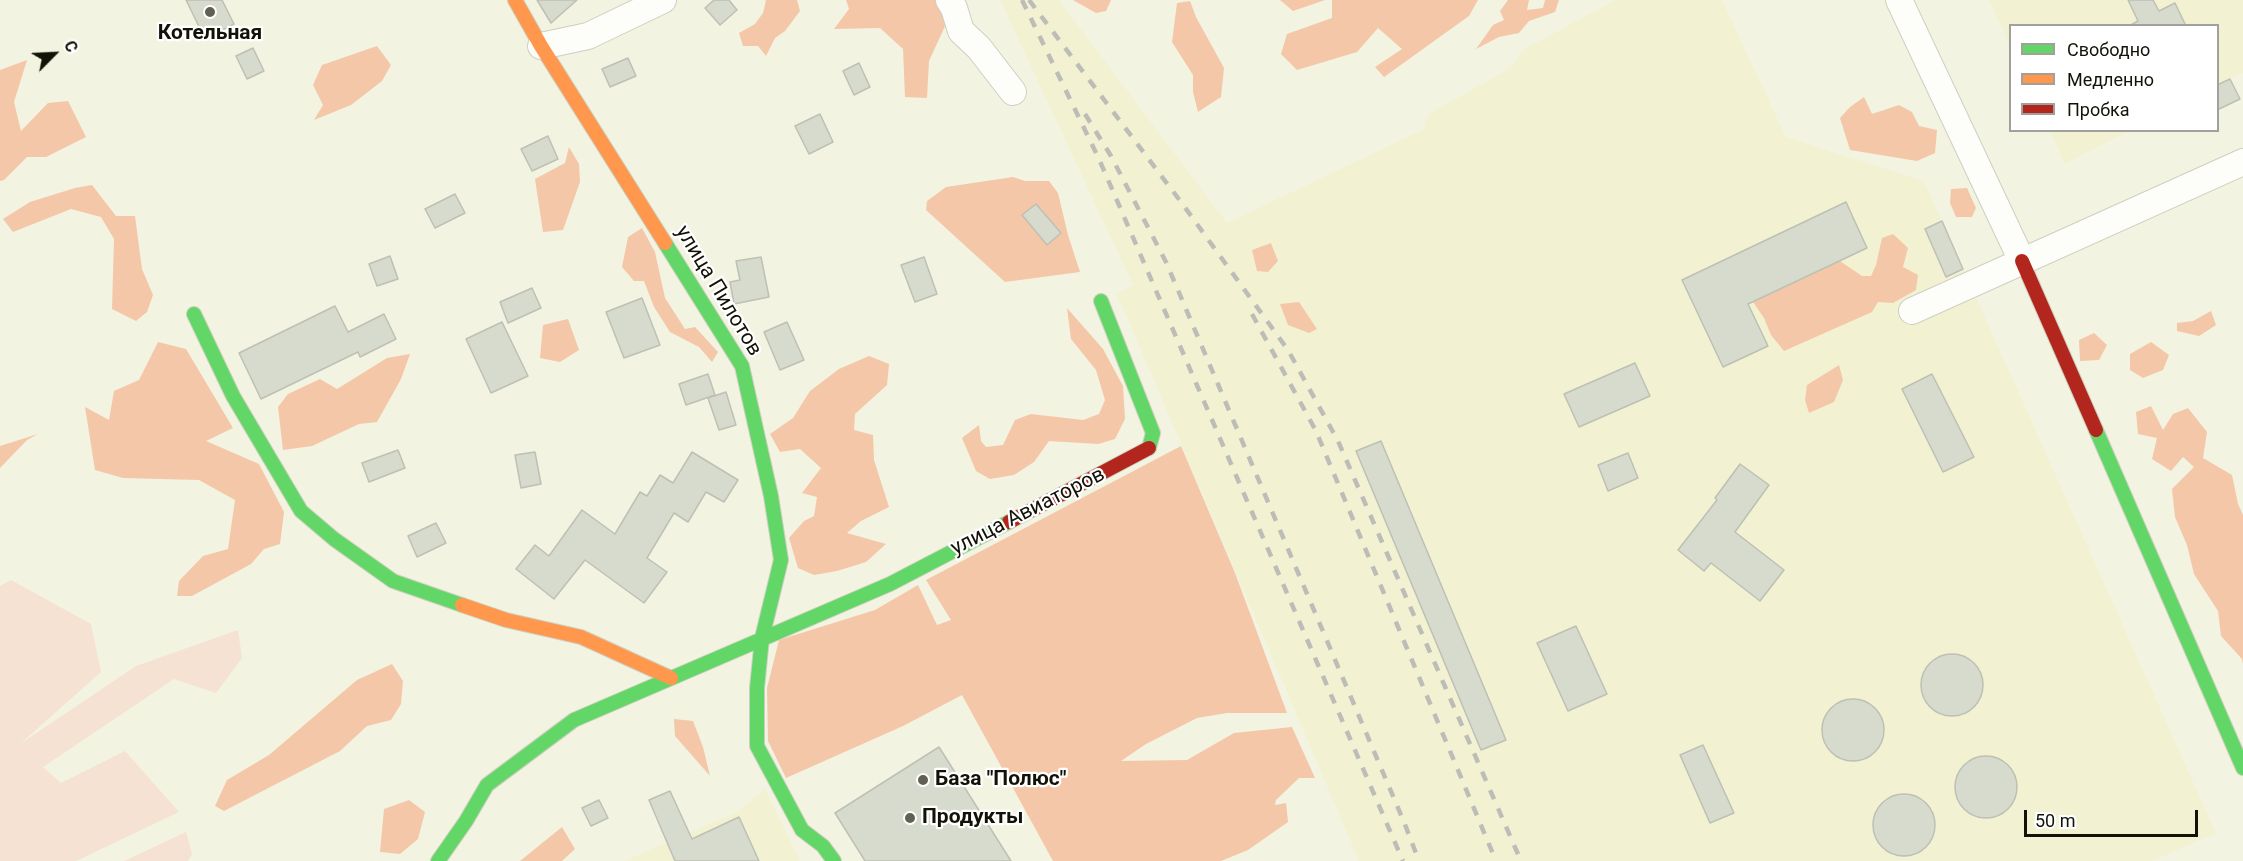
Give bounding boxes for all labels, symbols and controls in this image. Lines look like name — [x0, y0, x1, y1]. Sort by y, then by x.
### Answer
marker: Котельная — [203, 5, 217, 19]
place label: Котельная — [158, 21, 262, 47]
north arrow — [24, 24, 84, 84]
legend — [2009, 24, 2219, 132]
text: С — [60, 38, 82, 55]
text: Свободно — [2067, 39, 2150, 60]
text: Медленно — [2067, 69, 2154, 90]
text: Пробка — [2067, 99, 2130, 120]
street label: улица Пилотов — [669, 221, 767, 361]
street label: улица Авиаторов — [947, 462, 1109, 562]
place label: База "Полюс" — [935, 767, 1066, 793]
marker: База "Полюс" — [916, 773, 930, 787]
scale bar — [2027, 798, 2201, 836]
place label: Продукты — [922, 805, 1024, 831]
text: 50 m — [2035, 810, 2075, 831]
marker: Продукты — [903, 811, 917, 825]

